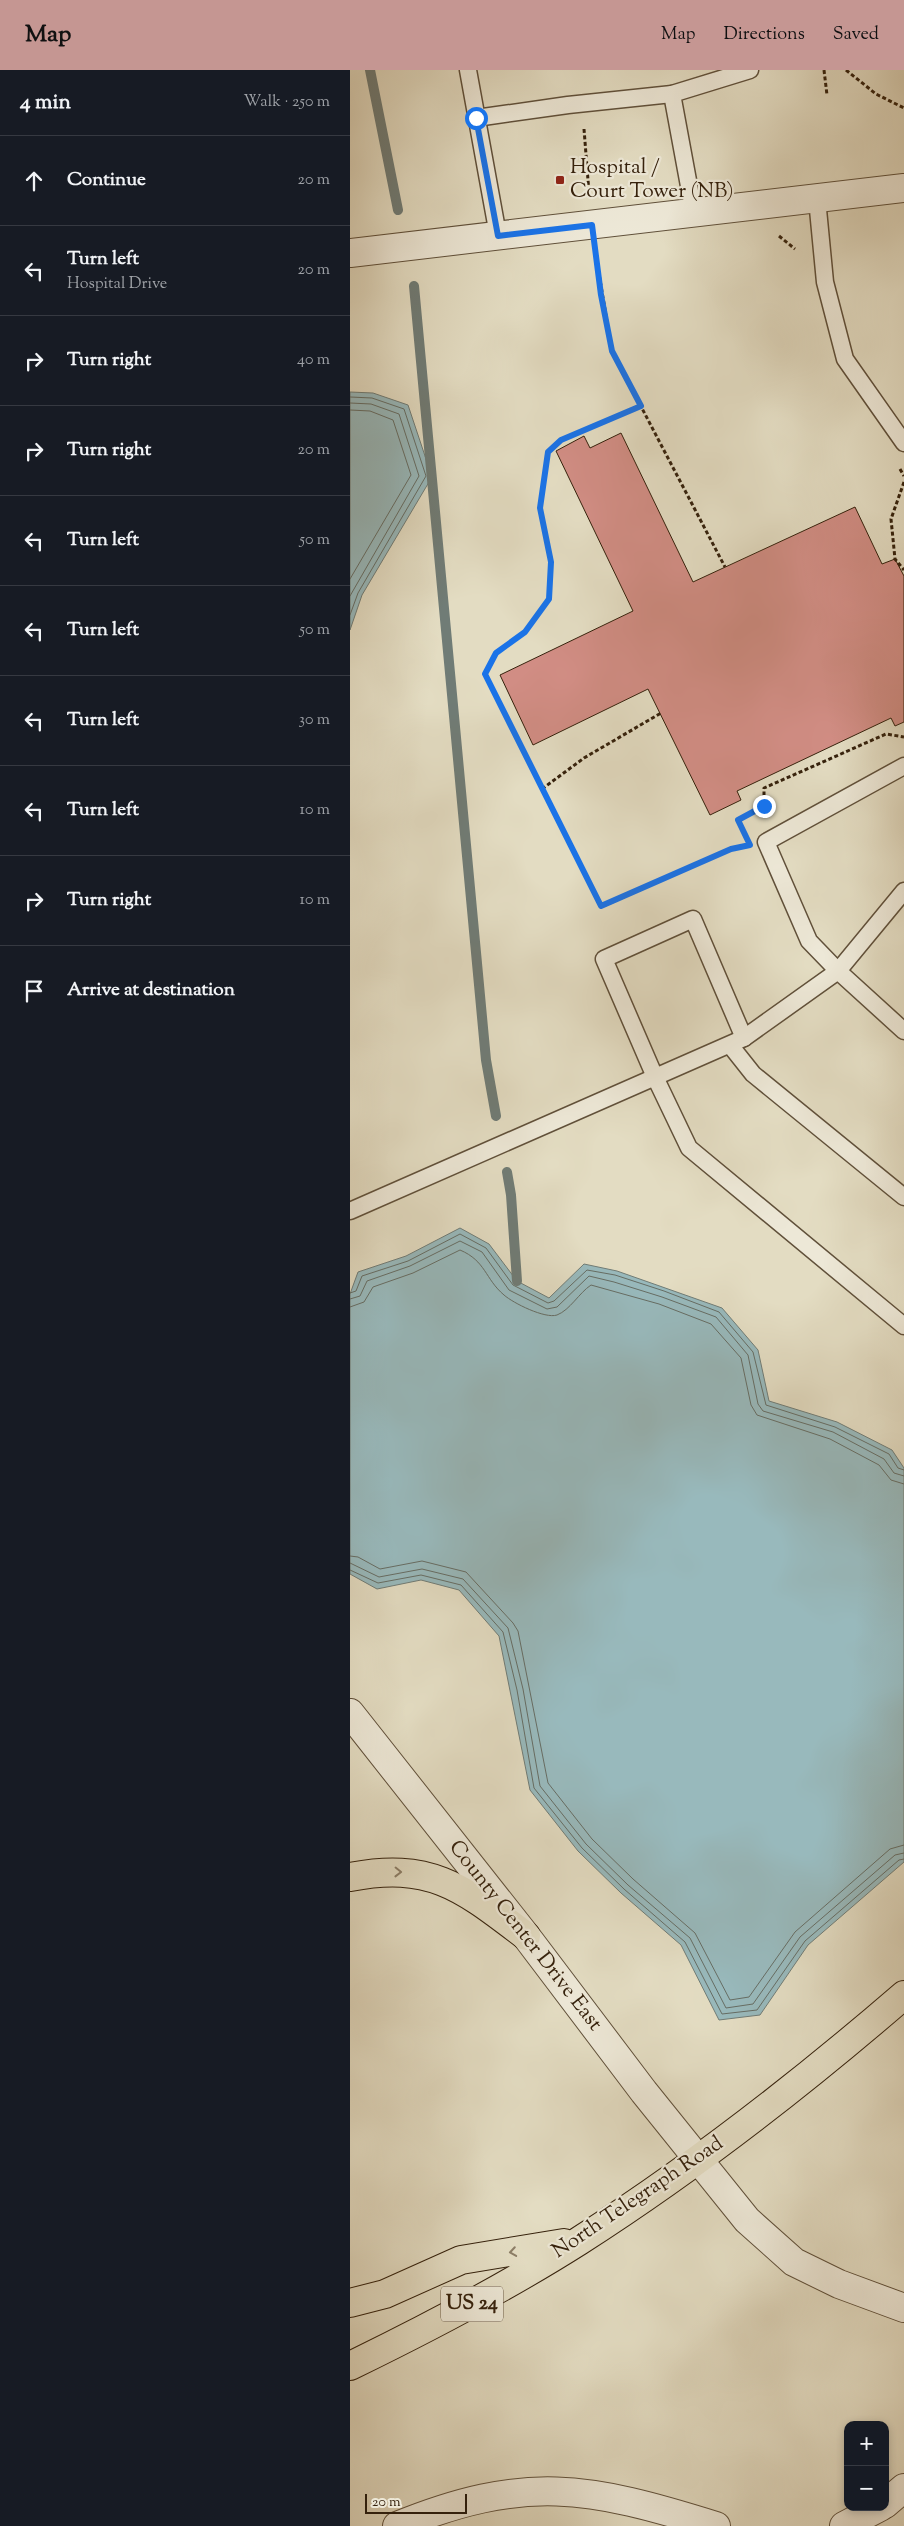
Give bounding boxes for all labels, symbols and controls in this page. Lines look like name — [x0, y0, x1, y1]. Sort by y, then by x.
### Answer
text: Map — [25, 18, 71, 52]
text: Map — [661, 22, 696, 48]
text: Directions — [724, 22, 805, 48]
text: Saved — [833, 22, 879, 48]
text: 4 min — [20, 88, 71, 118]
text: Walk · 250 m — [244, 91, 330, 114]
route start — [465, 107, 488, 130]
place label: Hospital / Court Tower (NB) — [570, 153, 734, 207]
icon: ahead — [20, 167, 48, 195]
text: Continue — [67, 167, 146, 194]
text: 20 m — [297, 169, 330, 192]
marker: Hospital / Court Tower (NB) — [554, 174, 566, 186]
text: Turn left — [67, 246, 139, 273]
icon: left — [20, 257, 48, 285]
text: 20 m — [297, 259, 330, 282]
text: Hospital Drive — [67, 273, 167, 296]
icon: right — [20, 347, 48, 375]
text: Turn right — [67, 347, 151, 374]
text: 40 m — [297, 349, 330, 372]
icon: right — [20, 437, 48, 465]
text: Turn right — [67, 437, 151, 464]
text: 20 m — [297, 439, 330, 462]
icon: left — [20, 527, 48, 555]
text: Turn left — [67, 527, 139, 554]
text: 50 m — [299, 529, 330, 552]
icon: left — [20, 617, 48, 645]
text: Turn left — [67, 617, 139, 644]
text: 50 m — [299, 619, 330, 642]
icon: left — [20, 707, 48, 735]
text: Turn left — [67, 707, 139, 734]
text: 30 m — [299, 709, 330, 732]
route end — [753, 795, 776, 818]
icon: left — [20, 797, 48, 825]
text: Turn left — [67, 797, 139, 824]
text: 10 m — [300, 799, 330, 822]
icon: right — [20, 887, 48, 915]
text: Turn right — [67, 887, 151, 914]
text: 10 m — [300, 889, 330, 912]
icon: arrive — [20, 977, 48, 1005]
text: Arrive at destination — [67, 977, 235, 1004]
street label: County Center Drive East — [441, 1834, 609, 2038]
one-way arrow — [395, 1867, 403, 1877]
street label: North Telegraph Road — [546, 2129, 730, 2267]
one-way arrow — [508, 2246, 517, 2256]
road number: US 24 — [441, 2286, 503, 2322]
map controls — [844, 2421, 889, 2511]
button: + — [844, 2421, 889, 2466]
button: − — [844, 2466, 889, 2511]
scale bar — [365, 2491, 468, 2514]
text: 20 m — [372, 2493, 401, 2513]

